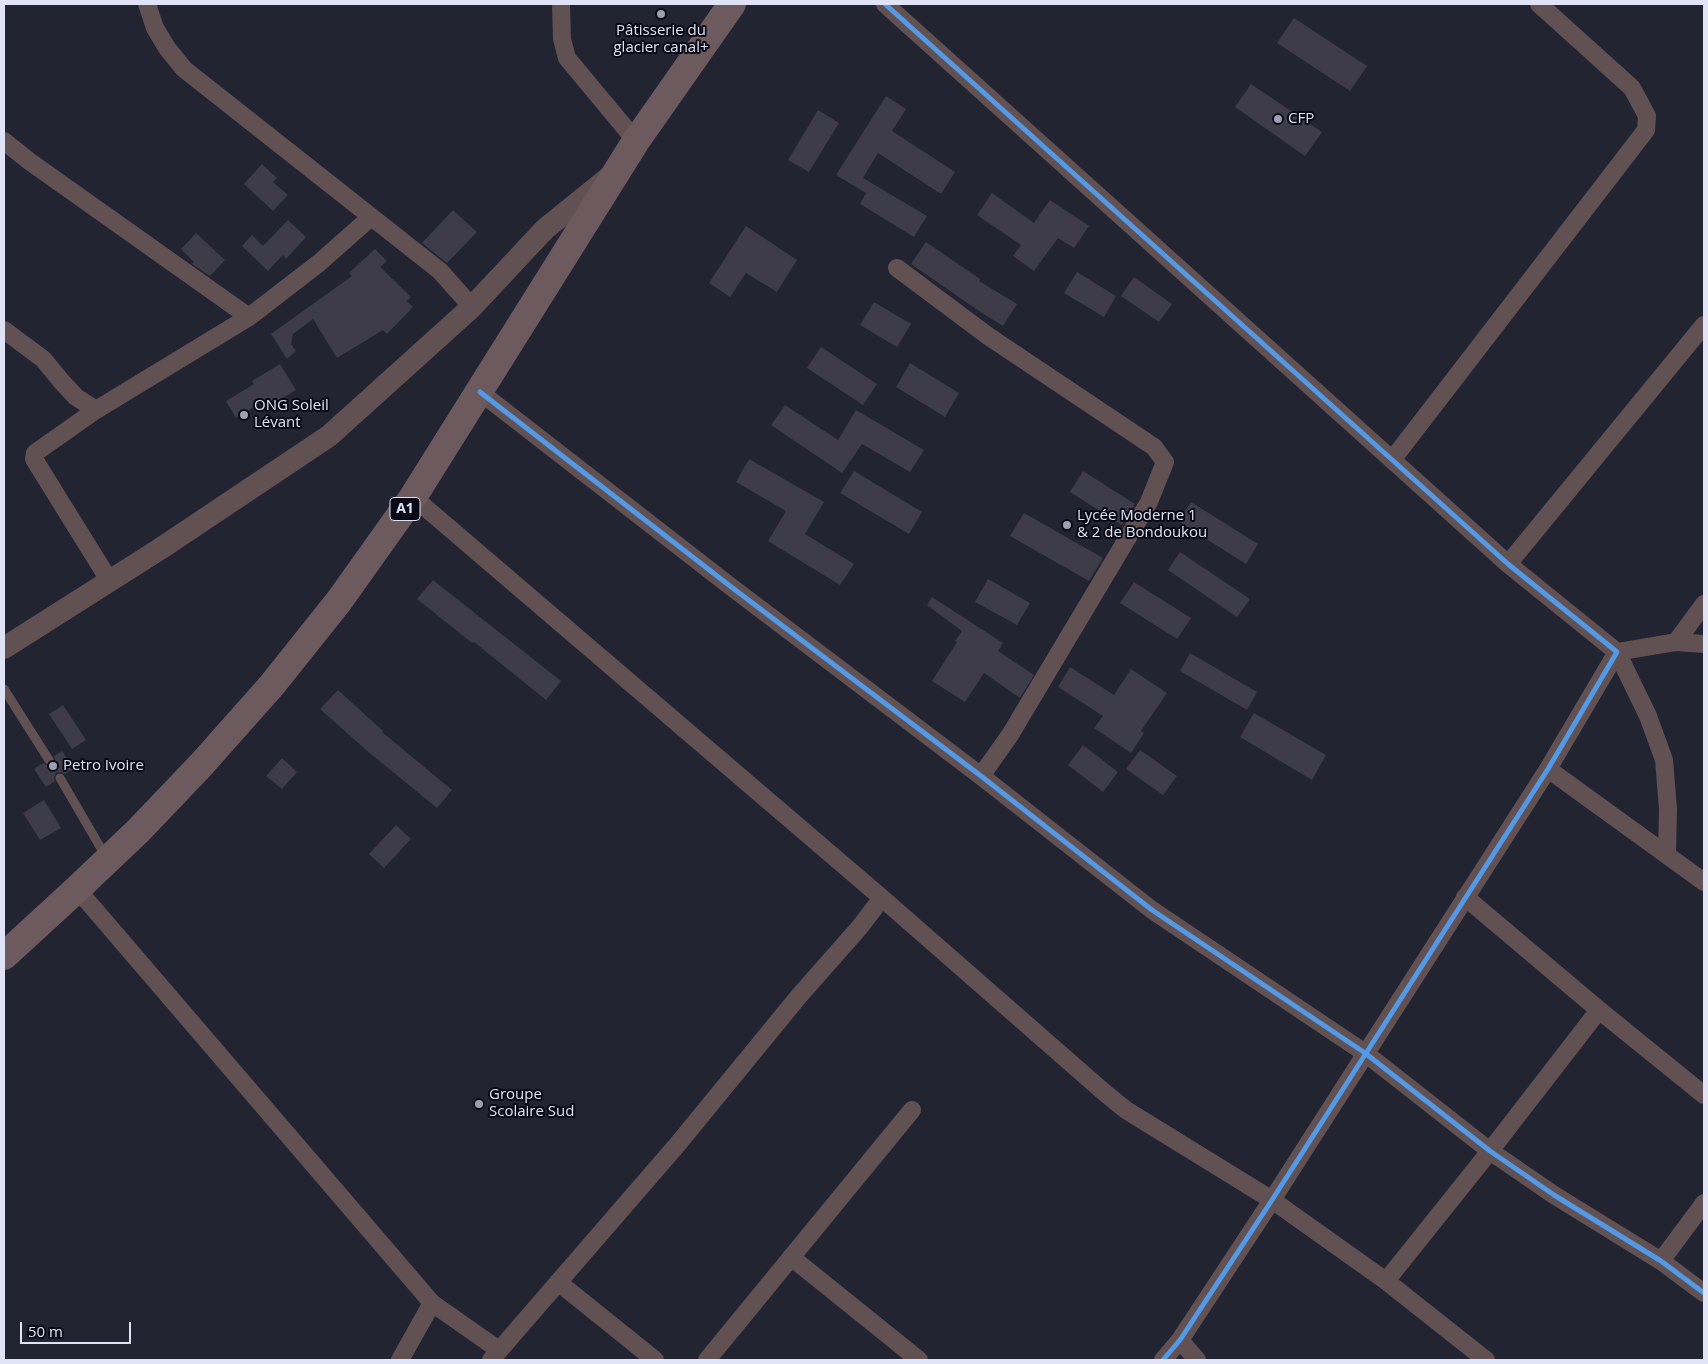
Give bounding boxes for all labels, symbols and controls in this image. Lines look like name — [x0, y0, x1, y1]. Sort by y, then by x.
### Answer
marker: Pâtisserie du glacier canal+ — [655, 8, 667, 20]
place label: Pâtisserie du glacier canal+ — [613, 22, 709, 57]
place label: CFP — [1288, 110, 1314, 128]
marker: CFP — [1272, 113, 1284, 125]
place label: ONG Soleil Lévant — [254, 397, 329, 432]
marker: ONG Soleil Lévant — [238, 409, 250, 421]
road number: A1 — [390, 498, 420, 520]
place label: Lycée Moderne 1 & 2 de Bondoukou — [1077, 507, 1207, 542]
marker: Lycée Moderne 1 & 2 de Bondoukou — [1061, 519, 1073, 531]
place label: Petro Ivoire — [63, 757, 144, 775]
marker: Petro Ivoire — [47, 760, 59, 772]
place label: Groupe Scolaire Sud — [489, 1086, 574, 1121]
marker: Groupe Scolaire Sud — [473, 1098, 485, 1110]
scale bar — [22, 1312, 134, 1344]
text: 50 m — [28, 1321, 63, 1341]

